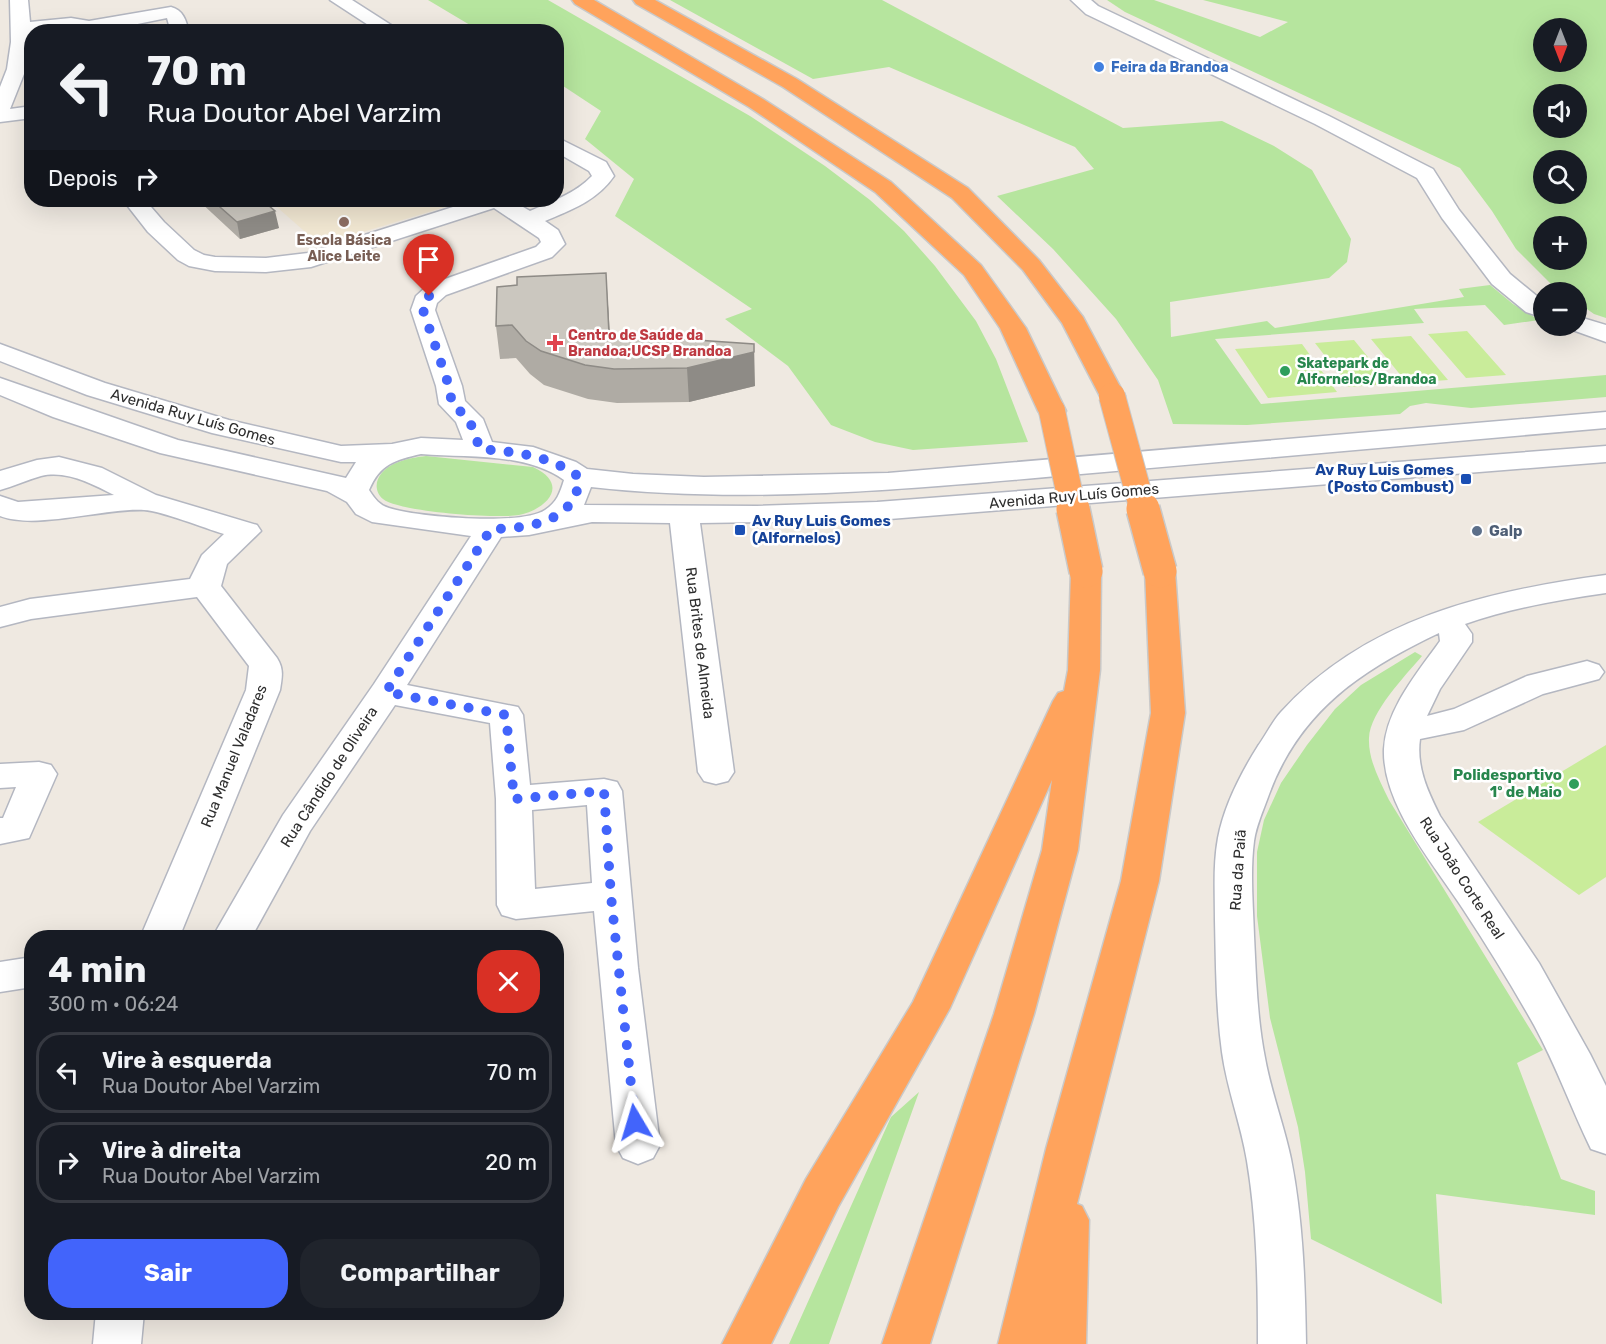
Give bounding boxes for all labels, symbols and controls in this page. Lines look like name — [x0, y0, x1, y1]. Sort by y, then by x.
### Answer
north arrow — [1533, 18, 1587, 72]
map controls — [1533, 18, 1587, 336]
text: 70 m — [147, 46, 247, 96]
icon: left — [48, 48, 126, 126]
place label: Feira da Brandoa — [1111, 59, 1228, 76]
marker: Feira da Brandoa — [1092, 60, 1106, 74]
button: sound — [1533, 84, 1587, 138]
text: Rua Doutor Abel Varzim — [147, 97, 442, 129]
button: search — [1533, 150, 1587, 204]
icon: right — [130, 162, 163, 195]
text: Depois — [48, 165, 118, 192]
marker: Escola Básica Alice Leite — [337, 215, 351, 229]
button: + — [1533, 216, 1587, 270]
place label: Escola Básica Alice Leite — [296, 232, 392, 265]
pin — [403, 234, 454, 296]
icon: arrive — [412, 243, 445, 276]
button: − — [1533, 282, 1587, 336]
place label: Centro de Saúde da Brandoa;UCSP Brandoa — [568, 327, 732, 360]
marker: Centro de Saúde da Brandoa;UCSP Brandoa — [546, 334, 564, 352]
place label: Skatepark de Alfornelos/Brandoa — [1297, 355, 1437, 388]
marker: Skatepark de Alfornelos/Brandoa — [1278, 364, 1292, 378]
street label: Avenida Ruy Luís Gomes — [109, 385, 278, 449]
place label: Av Ruy Luis Gomes (Posto Combust) — [1315, 461, 1454, 496]
marker: Av Ruy Luis Gomes (Posto Combust) — [1459, 472, 1473, 486]
street label: Avenida Ruy Luís Gomes — [988, 480, 1160, 512]
place label: Av Ruy Luis Gomes (Alfornelos) — [752, 512, 891, 547]
place label: Galp — [1489, 522, 1522, 540]
marker: Av Ruy Luis Gomes (Alfornelos) — [733, 523, 747, 537]
marker: Galp — [1470, 524, 1484, 538]
street label: Rua Brites de Almeida — [682, 566, 718, 720]
street label: Rua Manuel Valadares — [197, 682, 271, 830]
street label: Rua Cândido de Oliveira — [277, 703, 381, 851]
place label: Polidesportivo 1º de Maio — [1453, 766, 1562, 801]
marker: Polidesportivo 1º de Maio — [1567, 777, 1581, 791]
street label: Rua João Corte Real — [1416, 814, 1508, 942]
street label: Rua da Paiã — [1226, 829, 1250, 911]
text: 4 min — [48, 948, 147, 991]
button: close — [477, 950, 540, 1013]
text: 300 m · 06:24 — [48, 992, 178, 1016]
text: Vire à esquerda — [102, 1047, 272, 1074]
icon: left — [51, 1056, 84, 1089]
text: 70 m — [487, 1059, 537, 1086]
text: Rua Doutor Abel Varzim — [102, 1074, 320, 1098]
position arrow — [603, 1090, 667, 1154]
text: Vire à direita — [102, 1137, 241, 1164]
icon: right — [51, 1146, 84, 1179]
text: 20 m — [485, 1149, 537, 1176]
text: Rua Doutor Abel Varzim — [102, 1164, 320, 1188]
button: Sair — [48, 1239, 288, 1308]
button: Compartilhar — [300, 1239, 540, 1308]

